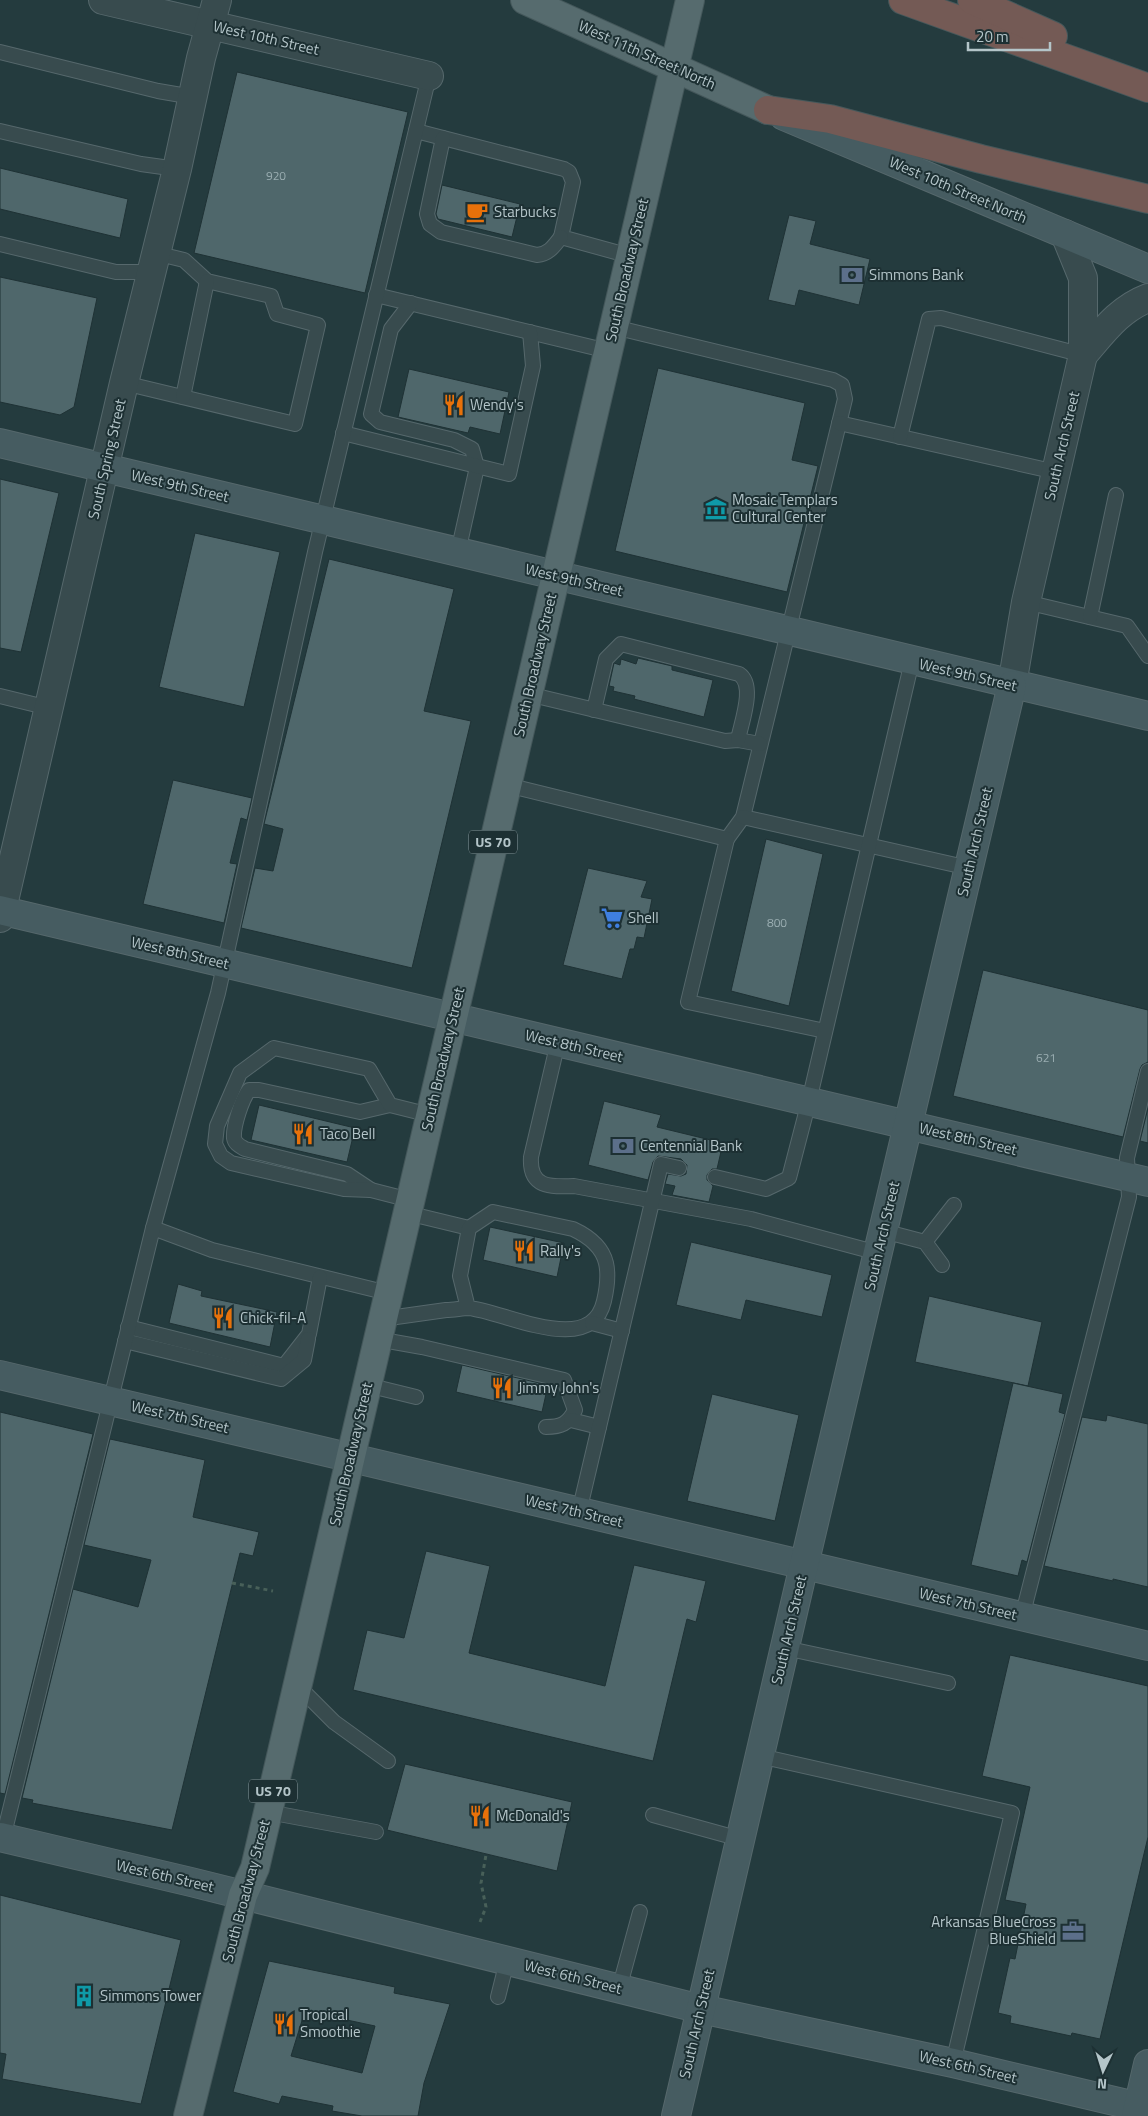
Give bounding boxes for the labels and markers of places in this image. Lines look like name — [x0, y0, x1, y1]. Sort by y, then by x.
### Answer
cafe icon: Starbucks — [464, 199, 490, 225]
place label: Starbucks — [494, 200, 557, 223]
bank icon: Simmons Bank — [839, 262, 865, 288]
place label: Simmons Bank — [869, 263, 964, 286]
restaurant icon: Wendy's — [441, 392, 467, 418]
place label: Wendy's — [470, 393, 524, 416]
place label: Mosaic Templars Cultural Center — [732, 488, 838, 528]
museum icon: Mosaic Templars Cultural Center — [703, 496, 729, 522]
supermarket icon: Shell — [599, 905, 625, 931]
place label: Shell — [628, 906, 659, 929]
restaurant icon: Taco Bell — [290, 1121, 316, 1147]
place label: Taco Bell — [320, 1122, 376, 1145]
bank icon: Centennial Bank — [610, 1133, 636, 1159]
place label: Centennial Bank — [640, 1134, 742, 1157]
restaurant icon: Rally's — [511, 1238, 537, 1264]
place label: Rally's — [540, 1239, 581, 1262]
restaurant icon: Chick-fil-A — [210, 1305, 236, 1331]
place label: Chick-fil-A — [240, 1306, 306, 1329]
restaurant icon: Jimmy John's — [489, 1375, 515, 1401]
place label: Jimmy John's — [518, 1376, 599, 1399]
restaurant icon: McDonald's — [467, 1803, 493, 1829]
place label: McDonald's — [496, 1804, 570, 1827]
place label: Arkansas BlueCross BlueShield — [931, 1910, 1056, 1950]
office icon: Arkansas BlueCross BlueShield — [1060, 1918, 1086, 1944]
building icon: Simmons Tower — [71, 1983, 97, 2009]
place label: Simmons Tower — [100, 1984, 201, 2007]
place label: Tropical Smoothie — [300, 2003, 361, 2043]
restaurant icon: Tropical Smoothie — [271, 2011, 297, 2037]

